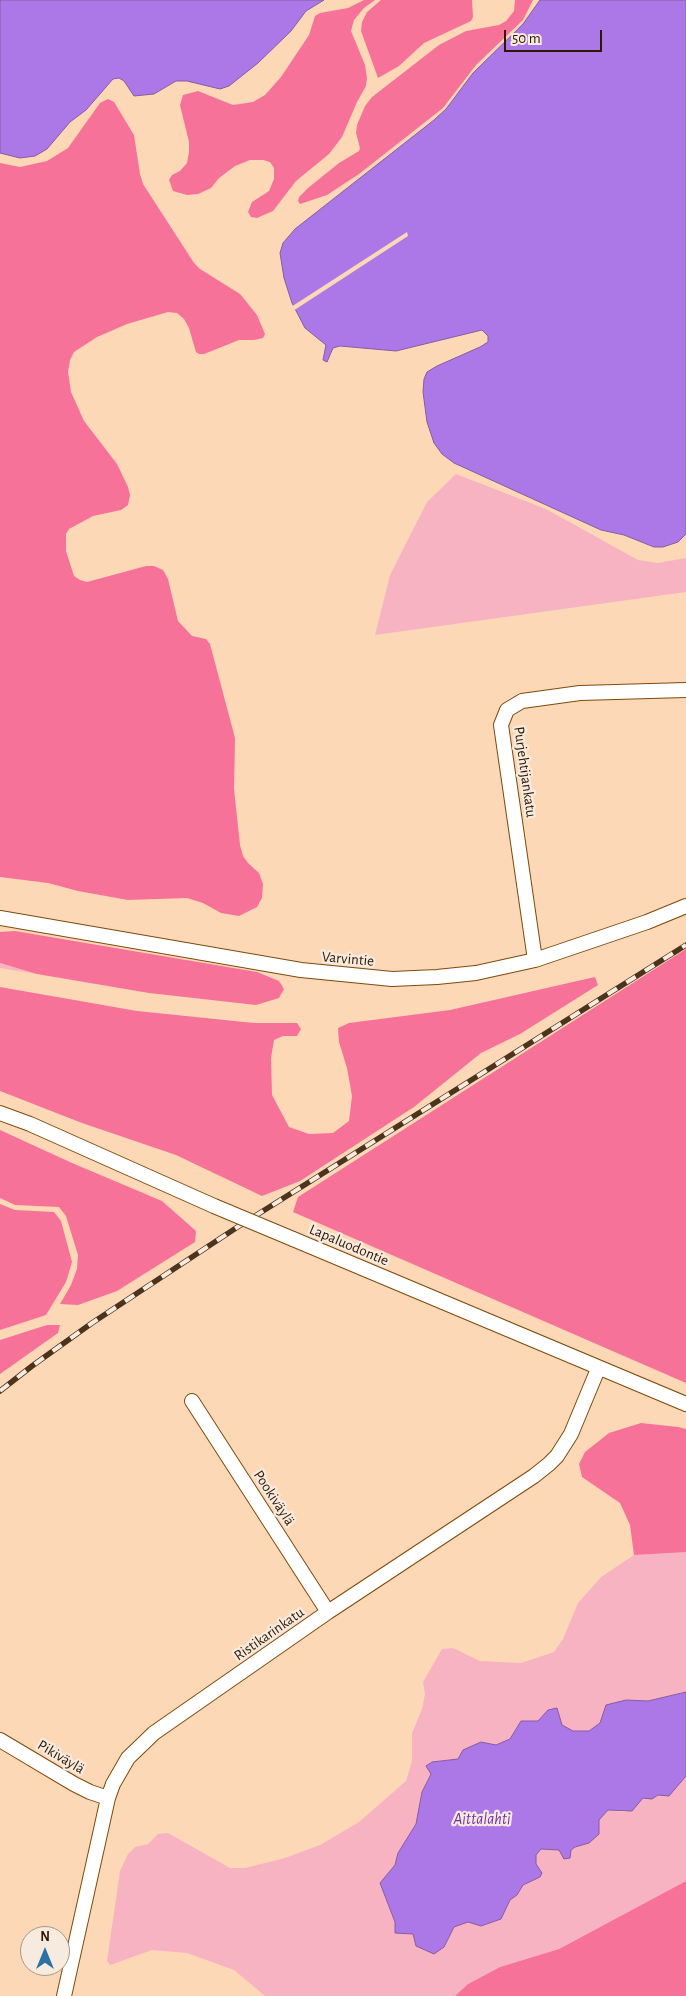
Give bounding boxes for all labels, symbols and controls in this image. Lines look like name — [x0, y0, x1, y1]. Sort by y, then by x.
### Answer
scale bar — [506, 20, 604, 52]
text: 50 m — [512, 31, 541, 46]
street label: Purjehtijankatu — [510, 725, 540, 819]
street label: Varvintie — [321, 948, 375, 970]
street label: Lapaluodontie — [307, 1220, 391, 1270]
street label: Pookiväylä — [250, 1467, 298, 1529]
street label: Ristikarinkatu — [231, 1603, 307, 1665]
street label: Pikiväylä — [34, 1736, 88, 1778]
water label: Aittalahti — [454, 1809, 510, 1829]
north arrow — [20, 1926, 70, 1976]
text: N — [40, 1930, 50, 1944]

